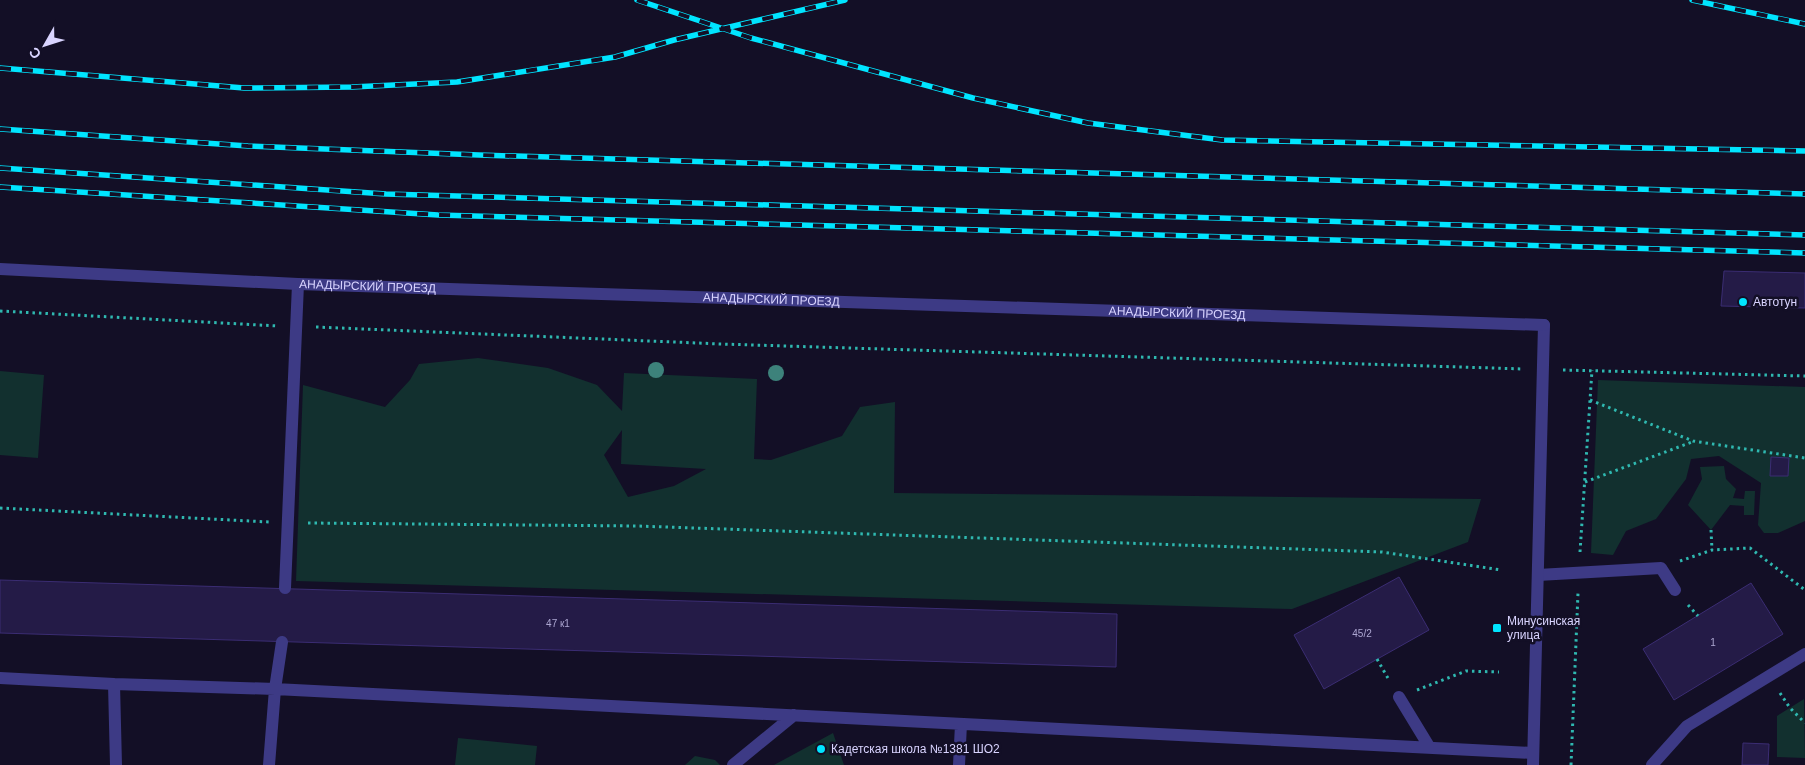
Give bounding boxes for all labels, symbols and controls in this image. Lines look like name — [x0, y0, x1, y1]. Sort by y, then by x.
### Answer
north arrow — [20, 20, 70, 70]
text: С — [25, 44, 44, 62]
street label: АНАДЫРСКИЙ ПРОЕЗД — [299, 277, 436, 296]
street label: АНАДЫРСКИЙ ПРОЕЗД — [703, 290, 840, 309]
place label: Автотун — [1753, 295, 1797, 309]
marker: Автотун — [1737, 296, 1749, 308]
street label: АНАДЫРСКИЙ ПРОЕЗД — [1109, 304, 1246, 322]
place label: Минусинская улица — [1507, 614, 1580, 642]
house number: 47 к1 — [546, 618, 570, 629]
marker: Минусинская улица — [1491, 622, 1503, 634]
house number: 45/2 — [1352, 628, 1372, 639]
house number: 1 — [1710, 637, 1716, 648]
place label: Кадетская школа №1381 ШО2 — [831, 742, 1000, 756]
marker: Кадетская школа №1381 ШО2 — [815, 743, 827, 755]

